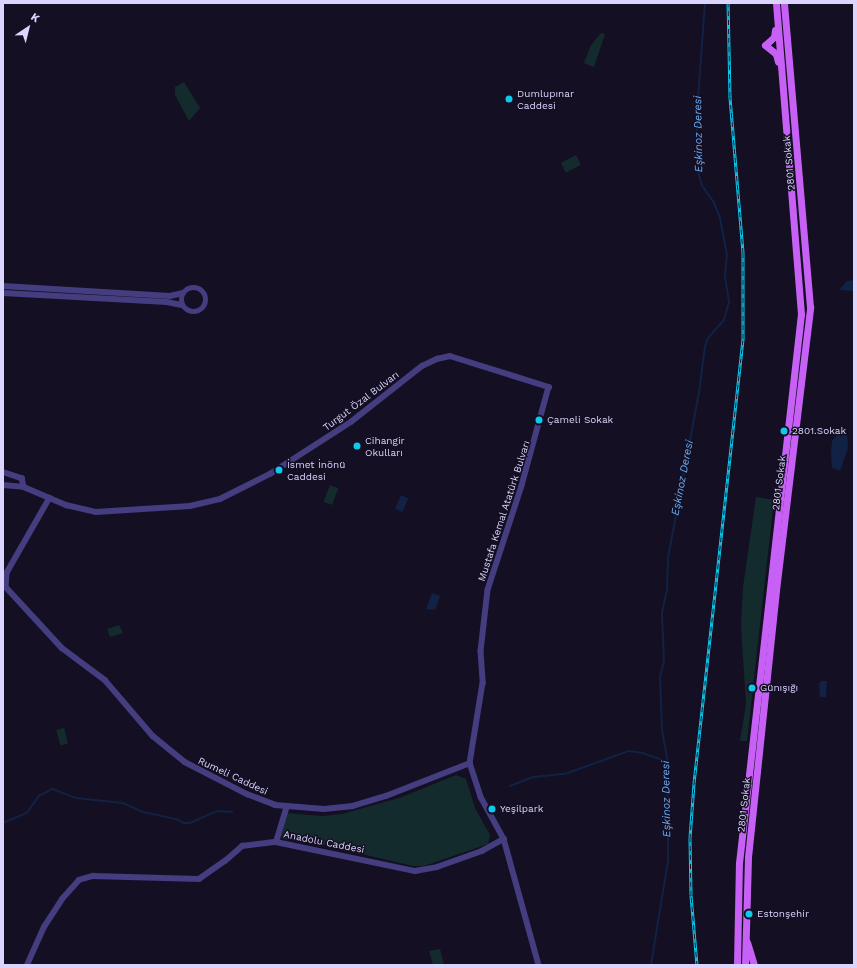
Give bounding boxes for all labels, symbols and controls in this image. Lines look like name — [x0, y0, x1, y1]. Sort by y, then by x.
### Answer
north arrow — [8, 8, 48, 48]
text: K — [28, 10, 42, 25]
place label: Dumlupınar Caddesi — [517, 87, 574, 110]
marker: Dumlupınar Caddesi — [504, 94, 514, 104]
water label: Eşkinoz Deresi — [692, 96, 706, 172]
street label: 2801 Sokak — [781, 135, 797, 191]
street label: Turgut Özal Bulvarı — [320, 368, 402, 434]
place label: Çameli Sokak — [547, 414, 613, 426]
marker: Çameli Sokak — [534, 415, 544, 425]
place label: 2801.Sokak — [792, 425, 846, 437]
marker: 2801.Sokak — [779, 426, 789, 436]
place label: Cihangir Okulları — [365, 434, 405, 458]
street label: Mustafa Kemal Atatürk Bulvarı — [475, 439, 533, 583]
water label: Eşkinoz Deresi — [669, 439, 697, 517]
marker: Cihangir Okulları — [352, 441, 362, 451]
street label: 2801 Sokak — [770, 455, 788, 511]
place label: İsmet İnönü Caddesi — [287, 458, 345, 482]
marker: İsmet İnönü Caddesi — [274, 465, 284, 475]
place label: Günışığı — [760, 682, 798, 694]
marker: Günışığı — [747, 683, 757, 693]
street label: Rumeli Caddesi — [196, 755, 270, 797]
water label: Eşkinoz Deresi — [660, 761, 674, 837]
street label: 2801 Sokak — [735, 777, 753, 833]
place label: Yeşilpark — [500, 803, 543, 815]
marker: Yeşilpark — [487, 804, 497, 814]
street label: Anadolu Caddesi — [283, 828, 365, 856]
place label: Estonşehir — [757, 908, 809, 920]
marker: Estonşehir — [744, 909, 754, 919]

